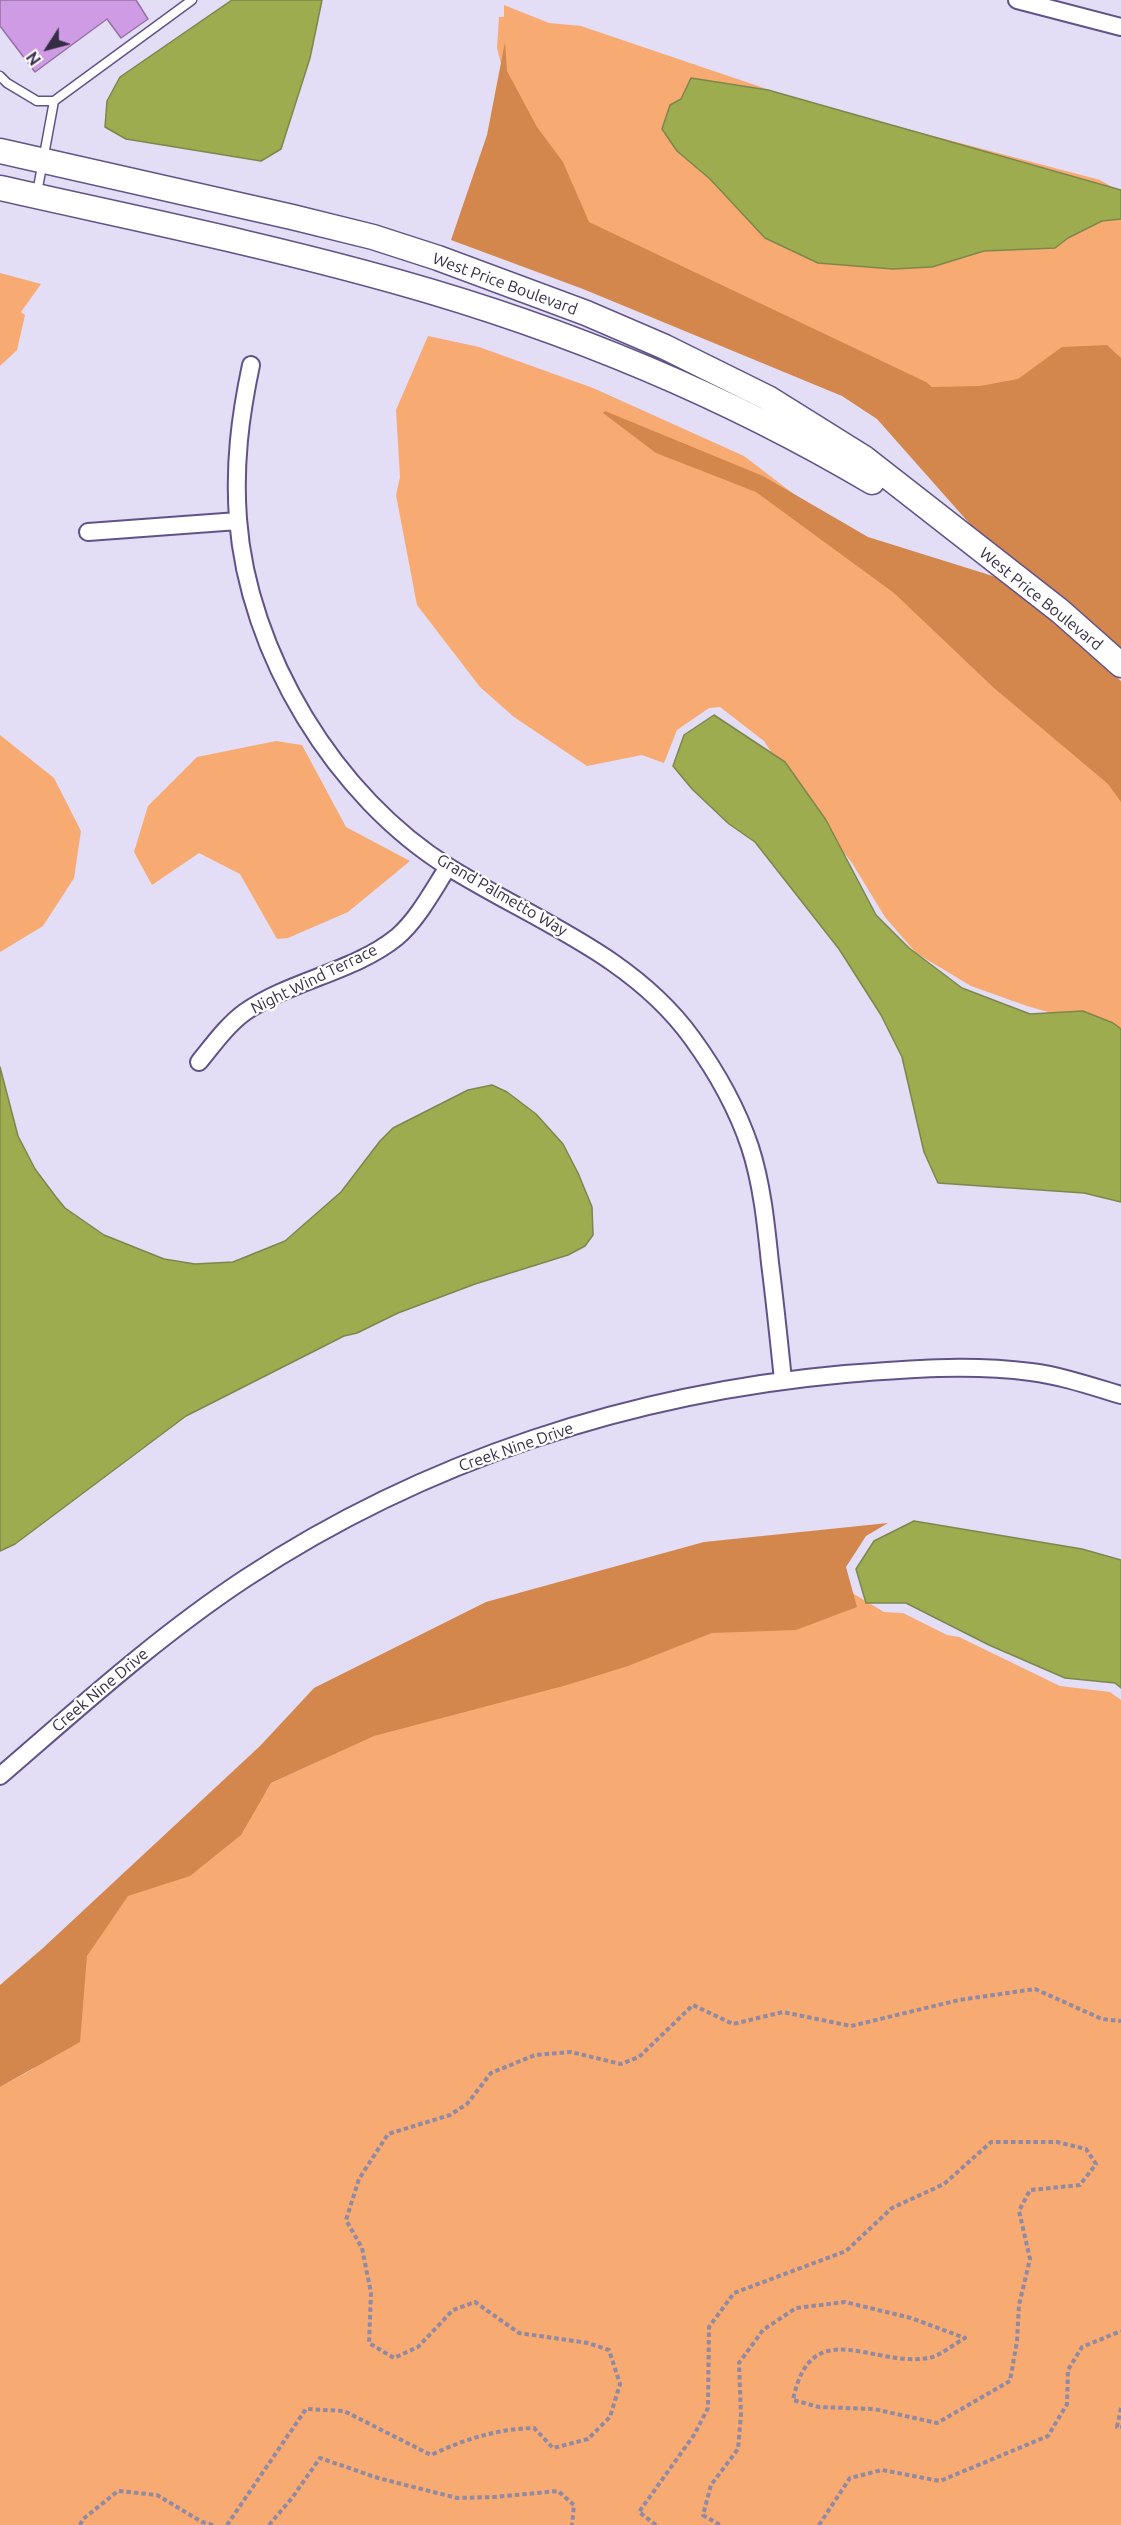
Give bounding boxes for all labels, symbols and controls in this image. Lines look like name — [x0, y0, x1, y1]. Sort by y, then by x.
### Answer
north arrow — [18, 18, 78, 78]
text: N — [23, 48, 44, 69]
street label: West Price Boulevard — [430, 249, 580, 319]
street label: West Price Boulevard — [976, 543, 1106, 655]
street label: Grand Palmetto Way — [433, 850, 571, 940]
street label: Night Wind Terrace — [248, 940, 380, 1018]
street label: Creek Nine Drive — [456, 1418, 576, 1476]
street label: Creek Nine Drive — [48, 1644, 152, 1736]

